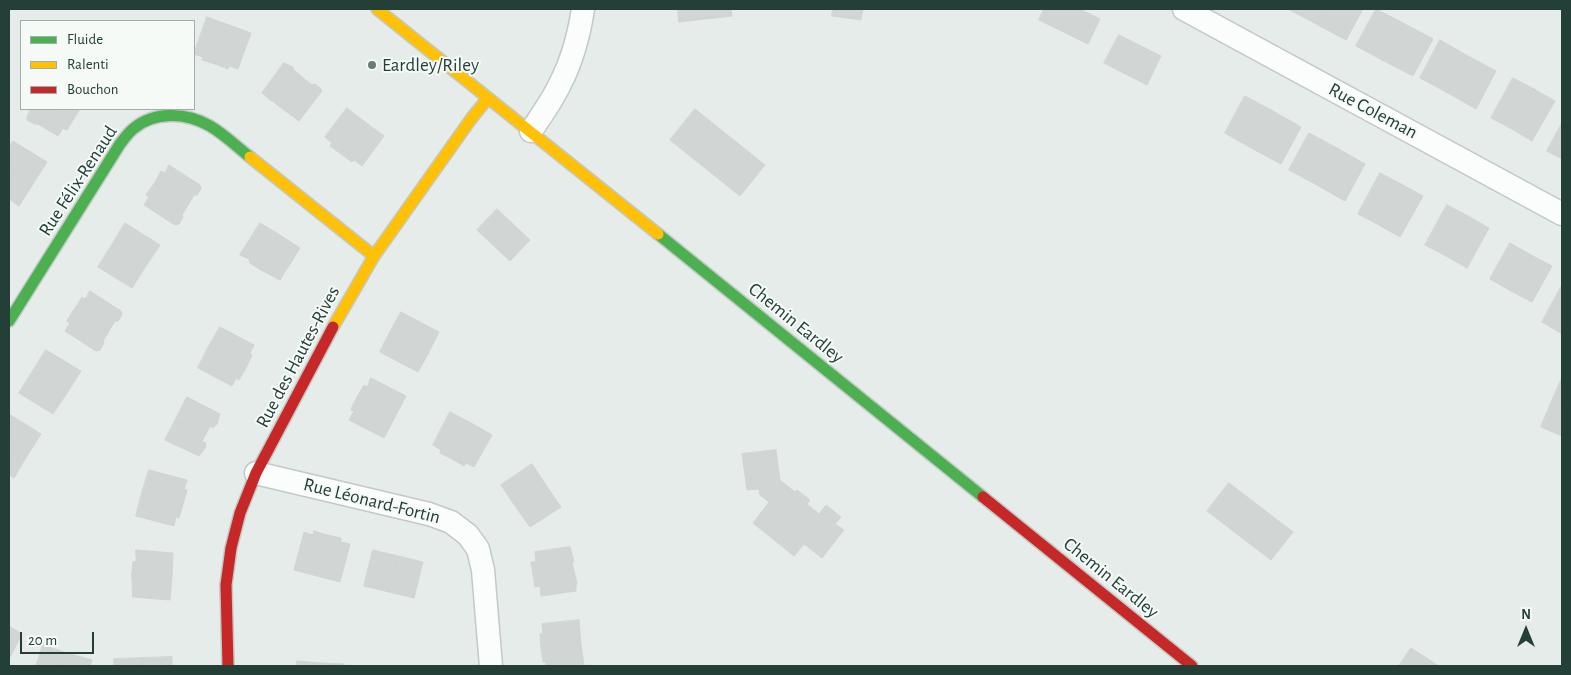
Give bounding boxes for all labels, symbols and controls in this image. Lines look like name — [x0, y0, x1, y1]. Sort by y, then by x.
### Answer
legend — [20, 20, 195, 110]
text: Fluide — [67, 32, 103, 47]
place label: Eardley/Riley — [382, 54, 479, 76]
text: Ralenti — [67, 57, 109, 72]
marker: Eardley/Riley — [366, 59, 378, 71]
street label: Rue Coleman — [1325, 78, 1421, 144]
text: Bouchon — [67, 82, 118, 97]
street label: Rue Félix-Renaud — [34, 122, 122, 240]
street label: Chemin Eardley — [744, 278, 848, 368]
street label: Rue des Hautes-Rives — [251, 282, 345, 432]
street label: Rue Léonard-Fortin — [301, 473, 443, 529]
street label: Chemin Eardley — [1059, 533, 1163, 623]
north arrow — [1501, 605, 1551, 655]
text: N — [1521, 608, 1531, 622]
scale bar — [22, 622, 96, 654]
text: 20 m — [28, 633, 57, 648]

